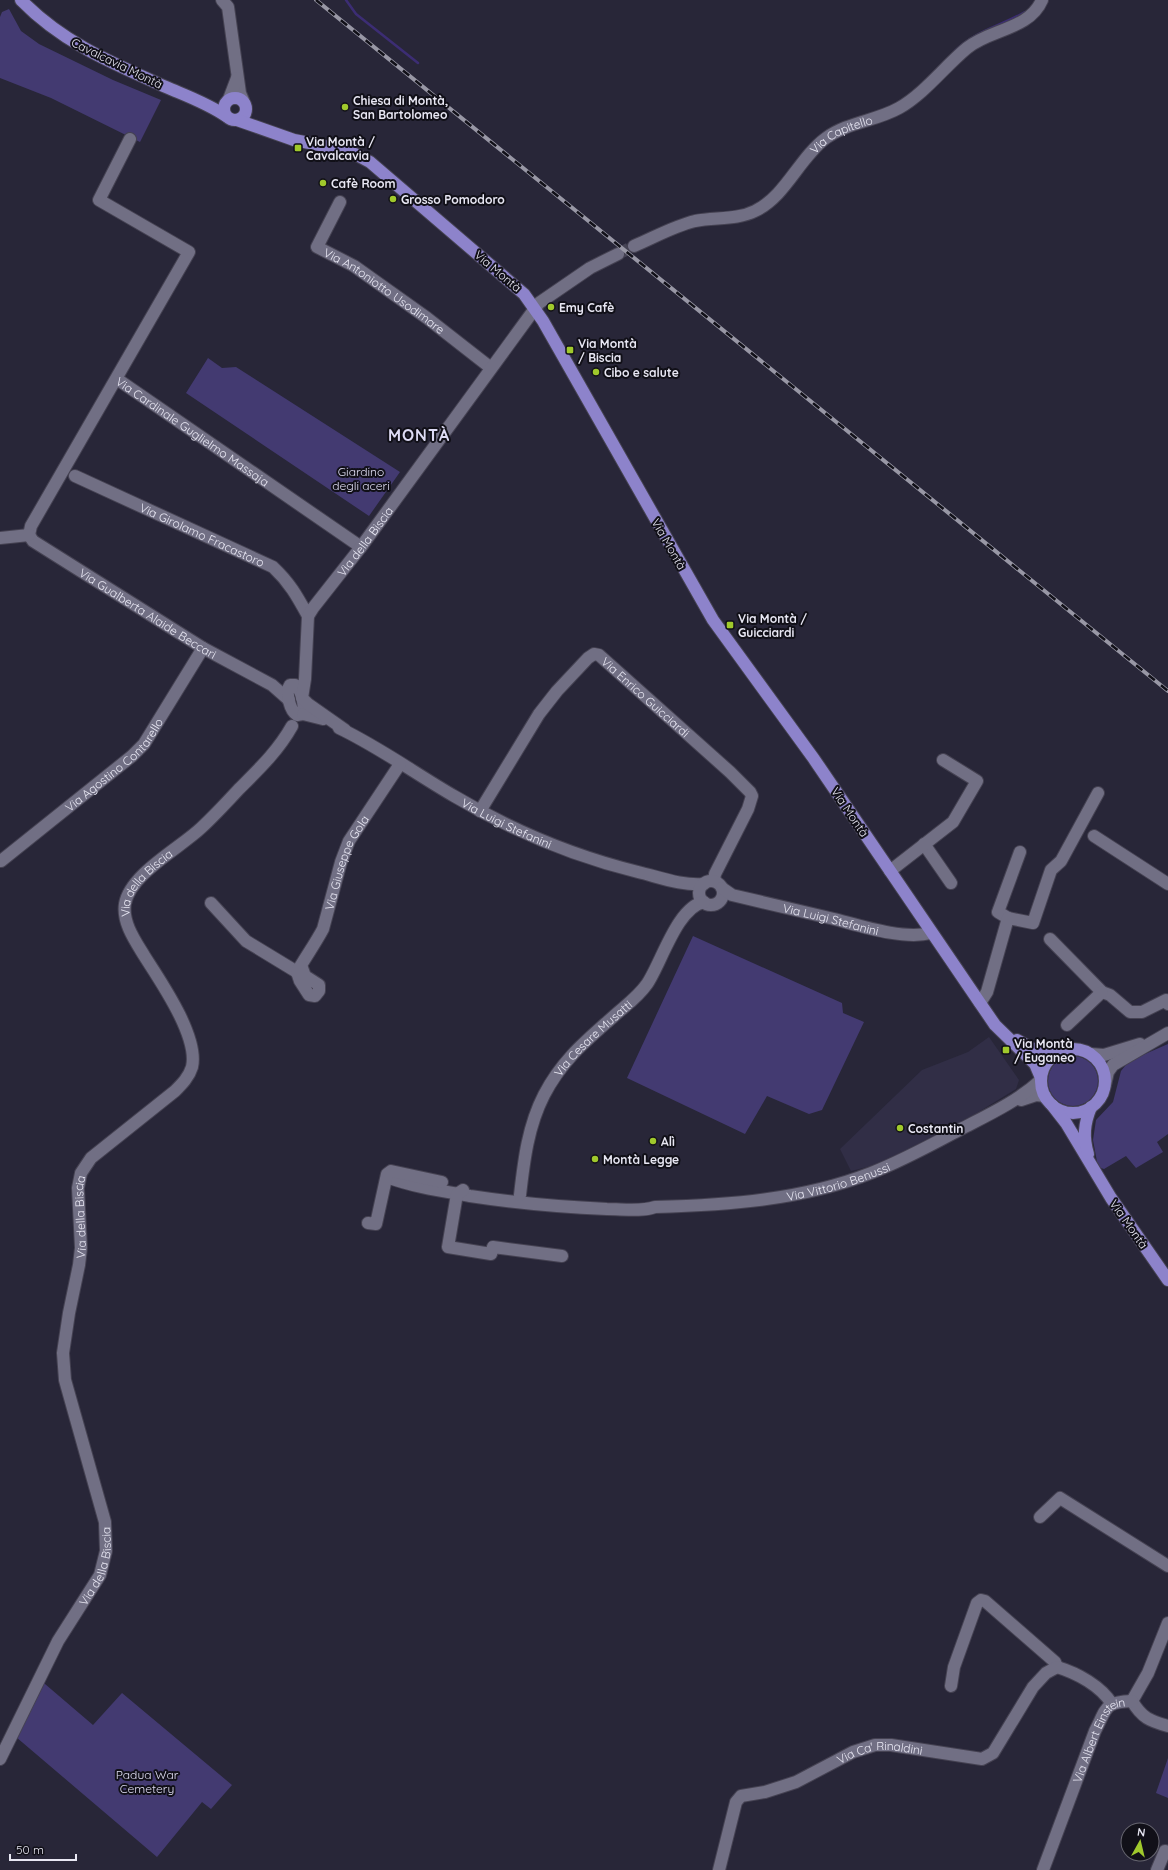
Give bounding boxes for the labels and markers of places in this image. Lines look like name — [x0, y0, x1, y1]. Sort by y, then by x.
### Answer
place label: Chiesa di Montà, San Bartolomeo — [353, 93, 448, 122]
marker: Chiesa di Montà, San Bartolomeo — [340, 102, 350, 112]
place label: Via Montà / Cavalcavia — [306, 134, 375, 163]
marker: Via Montà / Cavalcavia — [293, 143, 303, 153]
place label: Cafè Room — [331, 176, 396, 191]
marker: Cafè Room — [318, 178, 328, 188]
place label: Grosso Pomodoro — [401, 192, 505, 207]
marker: Grosso Pomodoro — [388, 194, 398, 204]
place label: Emy Cafè — [559, 300, 614, 315]
marker: Emy Cafè — [546, 302, 556, 312]
place label: Via Montà / Biscia — [578, 336, 637, 365]
marker: Via Montà / Biscia — [565, 345, 575, 355]
place label: Cibo e salute — [604, 365, 679, 380]
marker: Cibo e salute — [591, 367, 601, 377]
place label: Via Montà / Guicciardi — [738, 611, 807, 640]
marker: Via Montà / Guicciardi — [725, 620, 735, 630]
place label: Via Montà / Euganeo — [1014, 1036, 1075, 1065]
marker: Via Montà / Euganeo — [1001, 1045, 1011, 1055]
place label: Costantin — [908, 1121, 963, 1136]
marker: Costantin — [895, 1123, 905, 1133]
place label: Alì — [661, 1134, 675, 1149]
marker: Alì — [648, 1136, 658, 1146]
place label: Montà Legge — [603, 1152, 679, 1167]
marker: Montà Legge — [590, 1154, 600, 1164]

